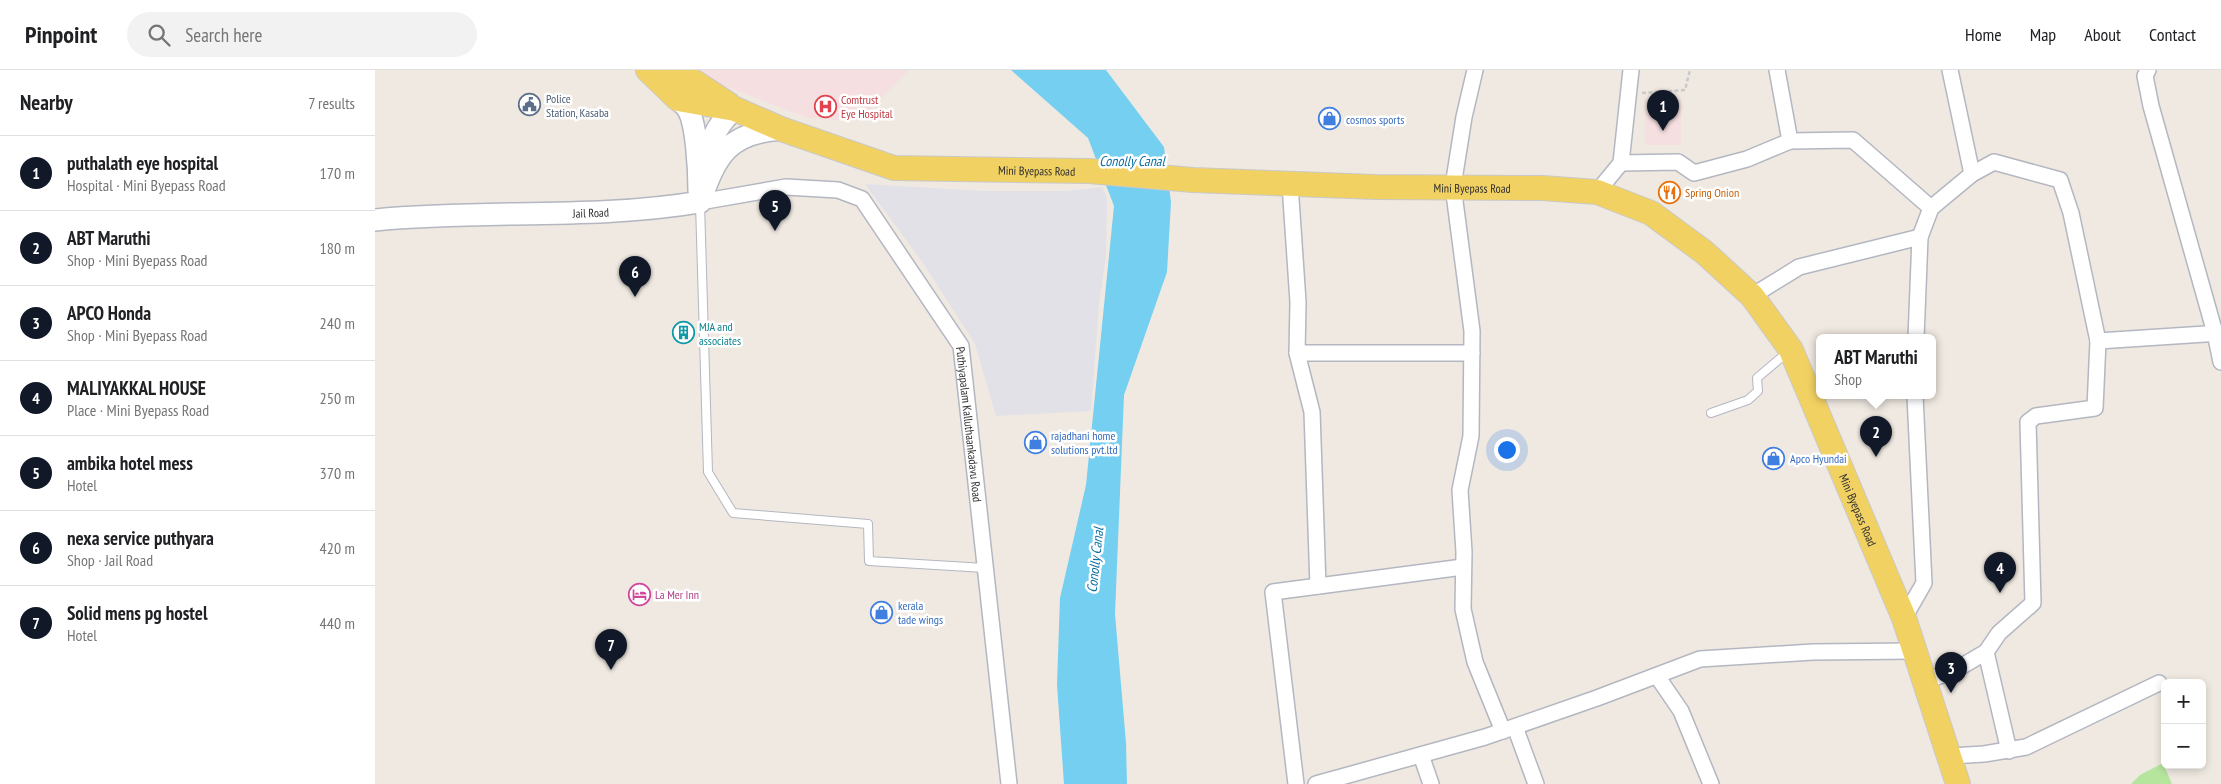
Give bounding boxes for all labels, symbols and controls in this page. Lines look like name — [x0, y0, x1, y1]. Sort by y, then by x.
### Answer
search box — [127, 12, 477, 57]
text: Pinpoint — [25, 19, 97, 50]
icon: search — [145, 21, 173, 49]
text: Search here — [185, 23, 262, 47]
text: Home — [1965, 23, 2002, 46]
text: Map — [2030, 23, 2056, 46]
text: About — [2084, 23, 2121, 46]
text: Contact — [2149, 23, 2196, 46]
text: Nearby — [20, 89, 73, 116]
pin: 1 — [1647, 90, 1679, 131]
place label: Police Station, Kasaba — [546, 91, 609, 120]
place label: Comtrust Eye Hospital — [841, 92, 893, 121]
text: 7 results — [308, 93, 355, 113]
public building icon: Police Station, Kasaba — [518, 93, 542, 117]
hospital icon: Comtrust Eye Hospital — [813, 94, 837, 118]
shop icon: cosmos sports — [1318, 107, 1342, 131]
place label: cosmos sports — [1346, 112, 1404, 127]
text: puthalath eye hospital — [67, 151, 218, 175]
water label: Conolly Canal — [1099, 152, 1166, 170]
street label: Mini Byepass Road — [998, 162, 1075, 178]
text: 1 — [32, 163, 40, 183]
text: 170 m — [320, 163, 355, 183]
text: Hospital · Mini Byepass Road — [67, 175, 226, 195]
street label: Mini Byepass Road — [1434, 180, 1511, 195]
restaurant icon: Spring Onion — [1657, 180, 1681, 204]
place label: Spring Onion — [1685, 185, 1739, 200]
pin: 5 — [759, 190, 791, 231]
street label: Jail Road — [572, 204, 609, 220]
text: ABT Maruthi — [67, 226, 150, 250]
text: 2 — [32, 238, 40, 258]
text: 180 m — [320, 238, 355, 258]
text: Shop · Mini Byepass Road — [67, 250, 208, 270]
pin: 6 — [619, 256, 651, 297]
text: APCO Honda — [67, 301, 151, 325]
text: 3 — [32, 313, 40, 333]
text: 240 m — [320, 313, 355, 333]
place label: MJA and associates — [699, 319, 741, 348]
building icon: MJA and associates — [671, 321, 695, 345]
text: Shop · Mini Byepass Road — [67, 325, 208, 345]
popup — [1816, 334, 1936, 399]
text: ABT Maruthi — [1834, 345, 1918, 369]
street label: Puthiyapalam Kalluthaankadavu Road — [954, 346, 986, 503]
text: Shop — [1834, 369, 1862, 389]
text: MALIYAKKAL HOUSE — [67, 376, 206, 400]
text: 4 — [32, 388, 40, 408]
text: 250 m — [320, 388, 355, 408]
text: Place · Mini Byepass Road — [67, 400, 209, 420]
pin: 2 — [1860, 416, 1892, 457]
place label: rajadhani home solutions pvt.ltd — [1051, 428, 1118, 457]
shop icon: rajadhani home solutions pvt.ltd — [1023, 430, 1047, 454]
your location — [1494, 437, 1520, 463]
shop icon: Apco Hyundai — [1762, 446, 1786, 470]
text: ambika hotel mess — [67, 451, 193, 475]
place label: Apco Hyundai — [1790, 451, 1847, 466]
text: 5 — [32, 463, 40, 483]
text: 370 m — [320, 463, 355, 483]
street label: Mini Byepass Road — [1837, 471, 1880, 548]
text: Hotel — [67, 475, 97, 495]
water label: Conolly Canal — [1083, 525, 1108, 593]
text: nexa service puthyara — [67, 526, 214, 550]
text: 6 — [32, 538, 40, 558]
text: 420 m — [320, 538, 355, 558]
text: Shop · Jail Road — [67, 550, 153, 570]
pin: 4 — [1984, 552, 2016, 593]
hotel icon: La Mer Inn — [627, 582, 651, 606]
place label: La Mer Inn — [655, 587, 699, 602]
place label: kerala tade wings — [898, 598, 943, 627]
shop icon: kerala tade wings — [870, 600, 894, 624]
text: Solid mens pg hostel — [67, 601, 208, 625]
text: 7 — [32, 613, 40, 633]
text: 440 m — [320, 613, 355, 633]
text: Hotel — [67, 625, 97, 645]
pin: 7 — [595, 629, 627, 670]
pin: 3 — [1935, 652, 1967, 693]
map controls — [2161, 679, 2206, 769]
button: + — [2161, 679, 2206, 724]
button: − — [2161, 724, 2206, 769]

